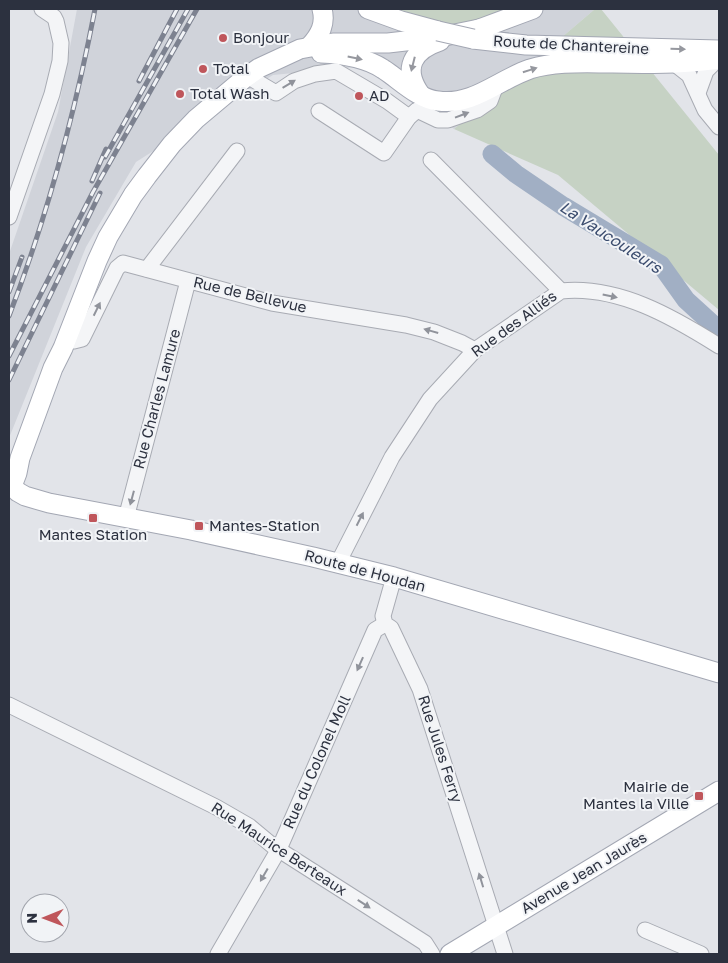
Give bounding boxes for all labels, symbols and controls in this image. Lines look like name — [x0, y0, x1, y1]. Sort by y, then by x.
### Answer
place label: Bonjour — [233, 28, 289, 46]
street label: Route de Chantereine — [493, 31, 650, 57]
marker: Bonjour — [217, 32, 229, 44]
one-way arrow — [671, 45, 687, 53]
one-way arrow — [348, 54, 363, 62]
one-way arrow — [409, 57, 417, 72]
place label: Total — [213, 59, 249, 77]
marker: Total — [197, 63, 209, 75]
one-way arrow — [523, 66, 538, 74]
one-way arrow — [283, 80, 296, 89]
place label: Total Wash — [190, 84, 269, 102]
place label: AD — [369, 86, 390, 104]
marker: Total Wash — [174, 88, 186, 100]
marker: AD — [353, 90, 365, 102]
one-way arrow — [455, 111, 469, 119]
water label: La Vaucouleurs — [556, 197, 667, 278]
street label: Rue de Bellevue — [192, 272, 309, 316]
street label: Rue des Alliés — [467, 286, 560, 360]
one-way arrow — [602, 292, 618, 300]
one-way arrow — [93, 302, 101, 316]
street label: Rue Charles Lamure — [129, 327, 183, 471]
one-way arrow — [423, 327, 438, 335]
one-way arrow — [128, 490, 136, 505]
marker: Mantes Station — [87, 512, 99, 524]
one-way arrow — [356, 512, 364, 527]
place label: Mantes-Station — [209, 516, 320, 534]
marker: Mantes-Station — [193, 520, 205, 532]
place label: Mantes Station — [39, 525, 147, 543]
street label: Route de Houdan — [303, 545, 428, 595]
one-way arrow — [356, 657, 364, 671]
street label: Rue du Colonel Moll — [279, 692, 354, 831]
street label: Rue Jules Ferry — [415, 693, 467, 805]
place label: Mairie de Mantes la Ville — [583, 777, 689, 812]
marker: Mairie de Mantes la Ville — [693, 790, 705, 802]
street label: Rue Maurice Berteaux — [208, 798, 351, 899]
street label: Avenue Jean Jaurès — [517, 827, 650, 917]
one-way arrow — [260, 868, 268, 883]
one-way arrow — [477, 872, 485, 887]
north arrow — [20, 893, 70, 943]
one-way arrow — [358, 899, 371, 909]
text: N — [23, 913, 40, 924]

